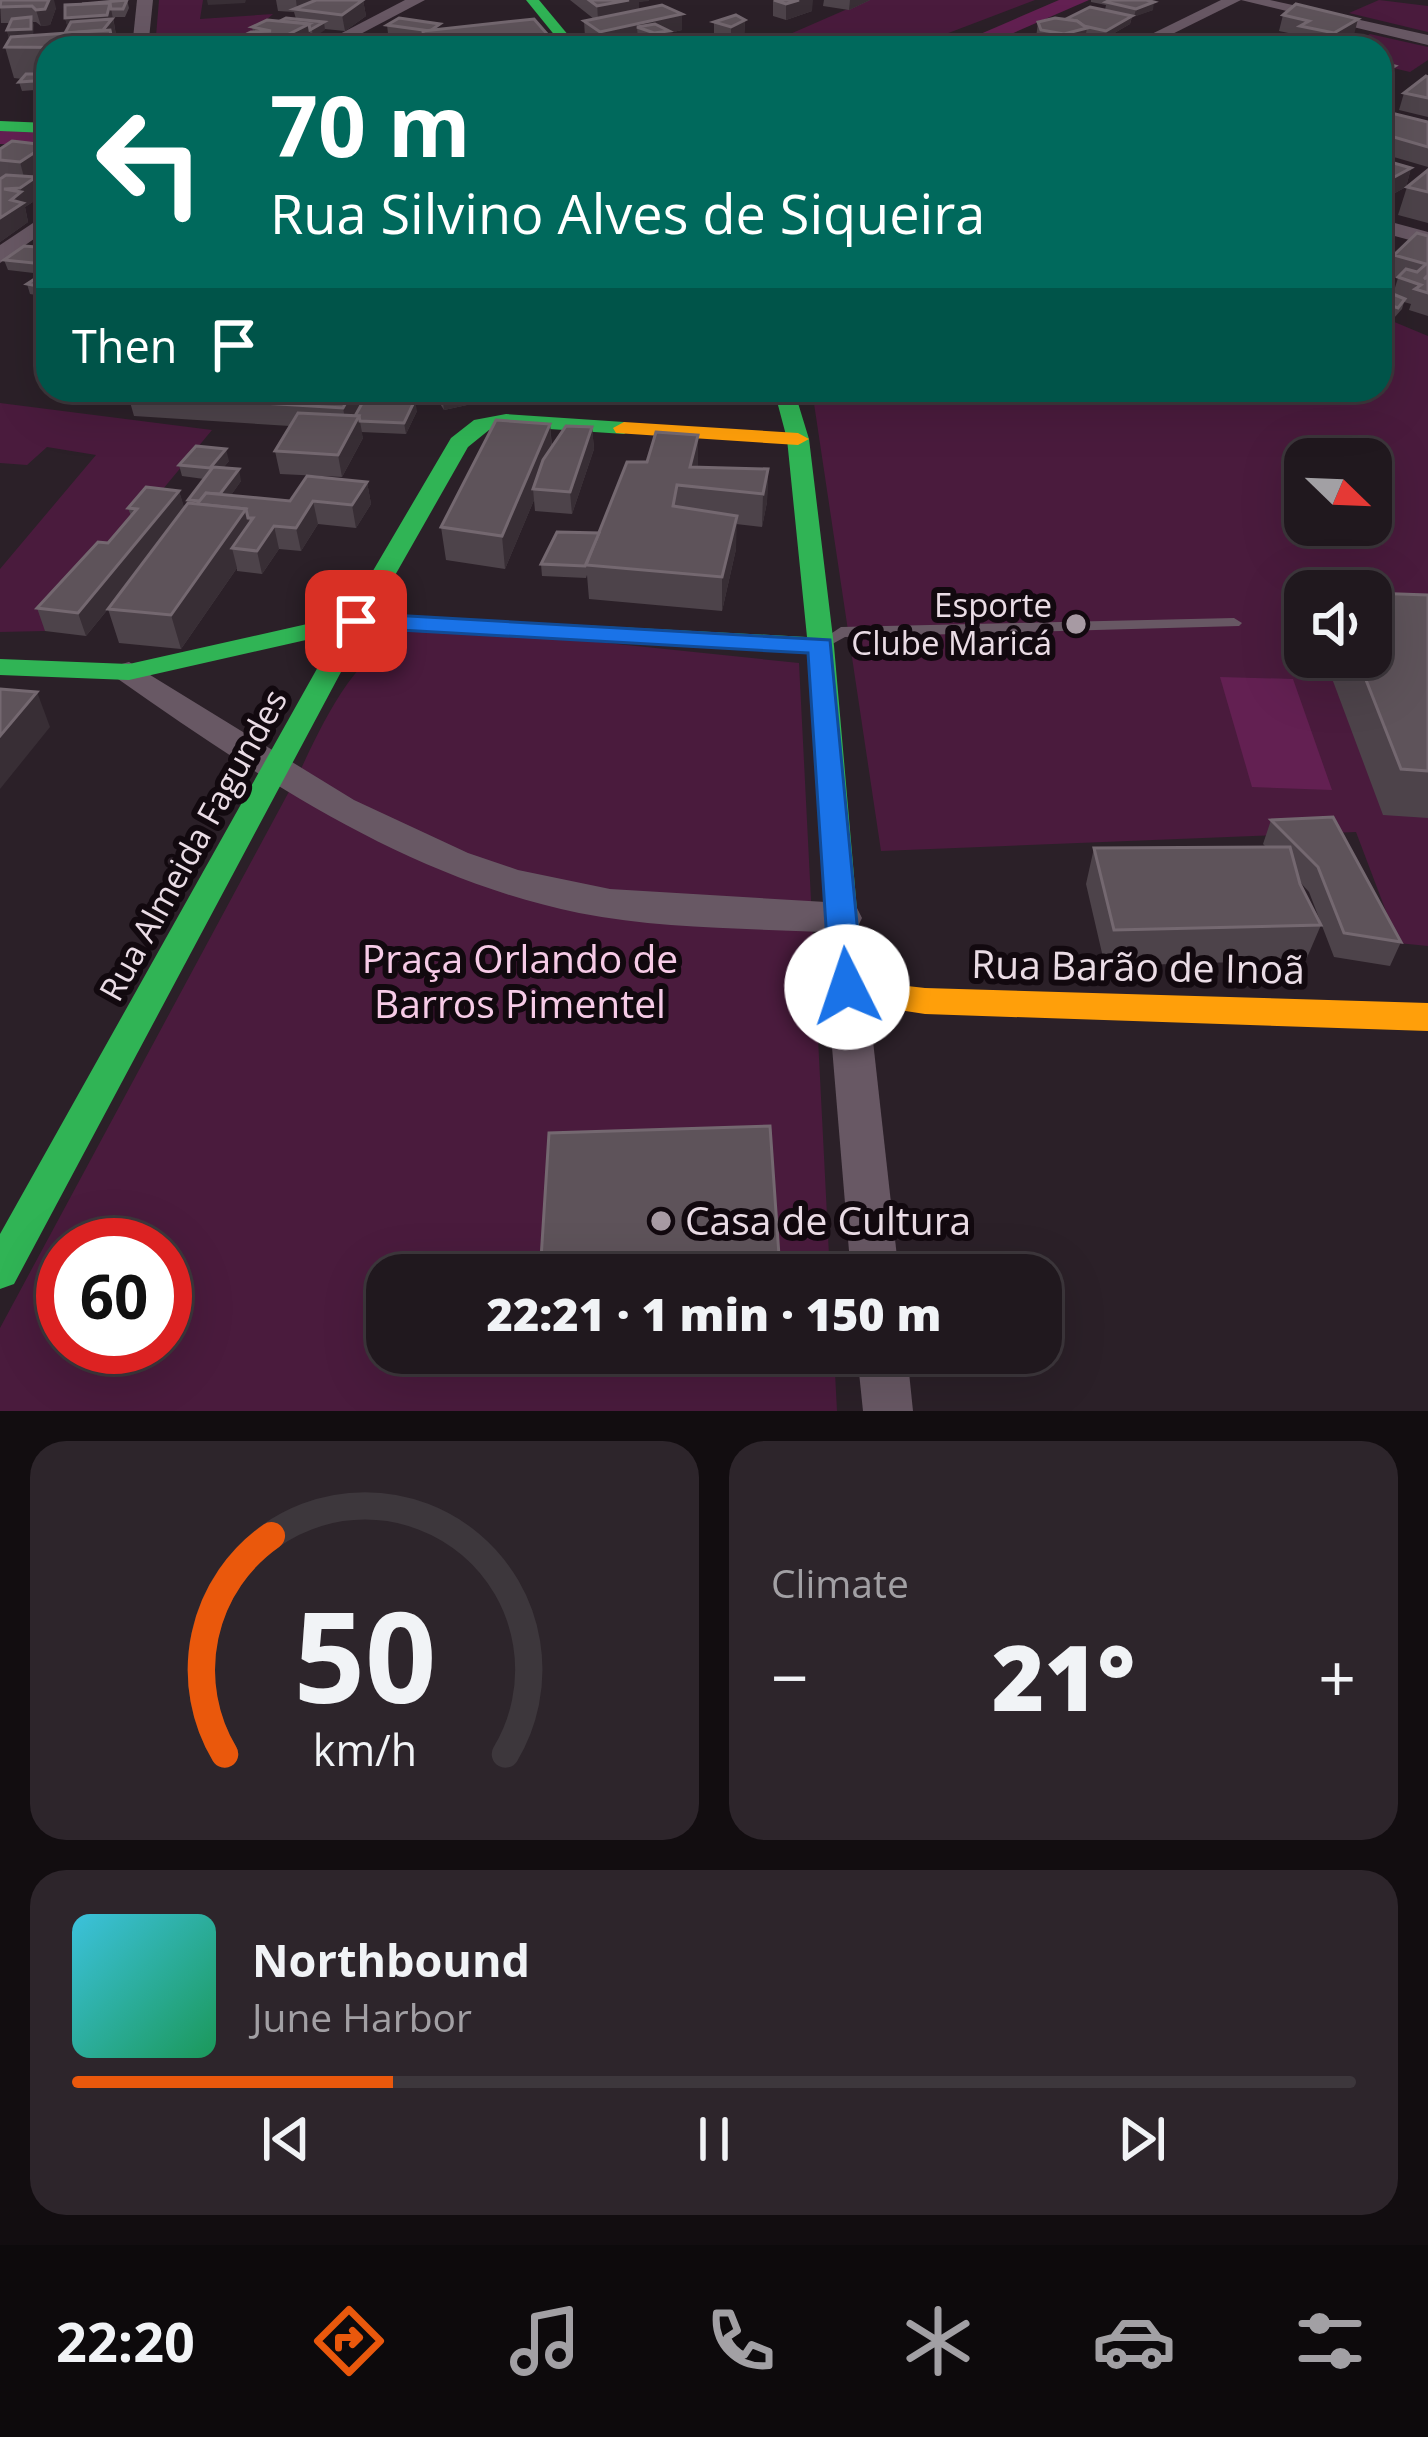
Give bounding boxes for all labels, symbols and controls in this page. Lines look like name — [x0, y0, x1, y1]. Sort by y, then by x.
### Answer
text: 70 m — [270, 67, 470, 182]
icon: left — [72, 84, 228, 240]
text: Rua Silvino Alves de Siqueira — [270, 176, 985, 250]
icon: arrive — [201, 312, 267, 378]
text: Then — [72, 315, 177, 376]
north arrow — [1284, 438, 1392, 546]
map controls — [1284, 438, 1392, 678]
pin — [305, 570, 407, 672]
button: sound — [1284, 570, 1392, 678]
place label: Esporte Clube Maricá — [851, 582, 1052, 665]
icon: arrive — [323, 588, 389, 654]
marker: Esporte Clube Maricá — [1063, 611, 1089, 637]
street label: Rua Almeida Fagundes — [88, 681, 297, 1008]
position arrow — [784, 924, 910, 1050]
park label: Praça Orlando de Barros Pimentel — [362, 931, 678, 1029]
street label: Rua Barão de Inoã — [971, 936, 1305, 995]
place label: Casa de Cultura — [685, 1193, 971, 1246]
marker: Casa de Cultura — [648, 1208, 674, 1234]
speed limit sign: 60 — [36, 1218, 192, 1374]
text: 22:21 · 1 min · 150 m — [487, 1283, 941, 1344]
text: Climate — [771, 1556, 909, 1609]
text: 50 — [293, 1570, 436, 1740]
text: 21° — [992, 1615, 1135, 1737]
text: − — [771, 1631, 809, 1721]
text: + — [1318, 1631, 1356, 1721]
text: km/h — [312, 1719, 417, 1778]
text: Northbound — [252, 1929, 530, 1990]
text: June Harbor — [252, 1990, 472, 2043]
icon: previous — [253, 2106, 319, 2172]
icon: pause — [681, 2106, 747, 2172]
icon: next — [1109, 2106, 1175, 2172]
icon: directions — [307, 2299, 391, 2383]
icon: music — [503, 2299, 587, 2383]
icon: phone — [699, 2299, 783, 2383]
icon: climate — [896, 2299, 980, 2383]
icon: car — [1092, 2299, 1176, 2383]
icon: filters — [1288, 2299, 1372, 2383]
text: 22:20 — [56, 2304, 195, 2378]

